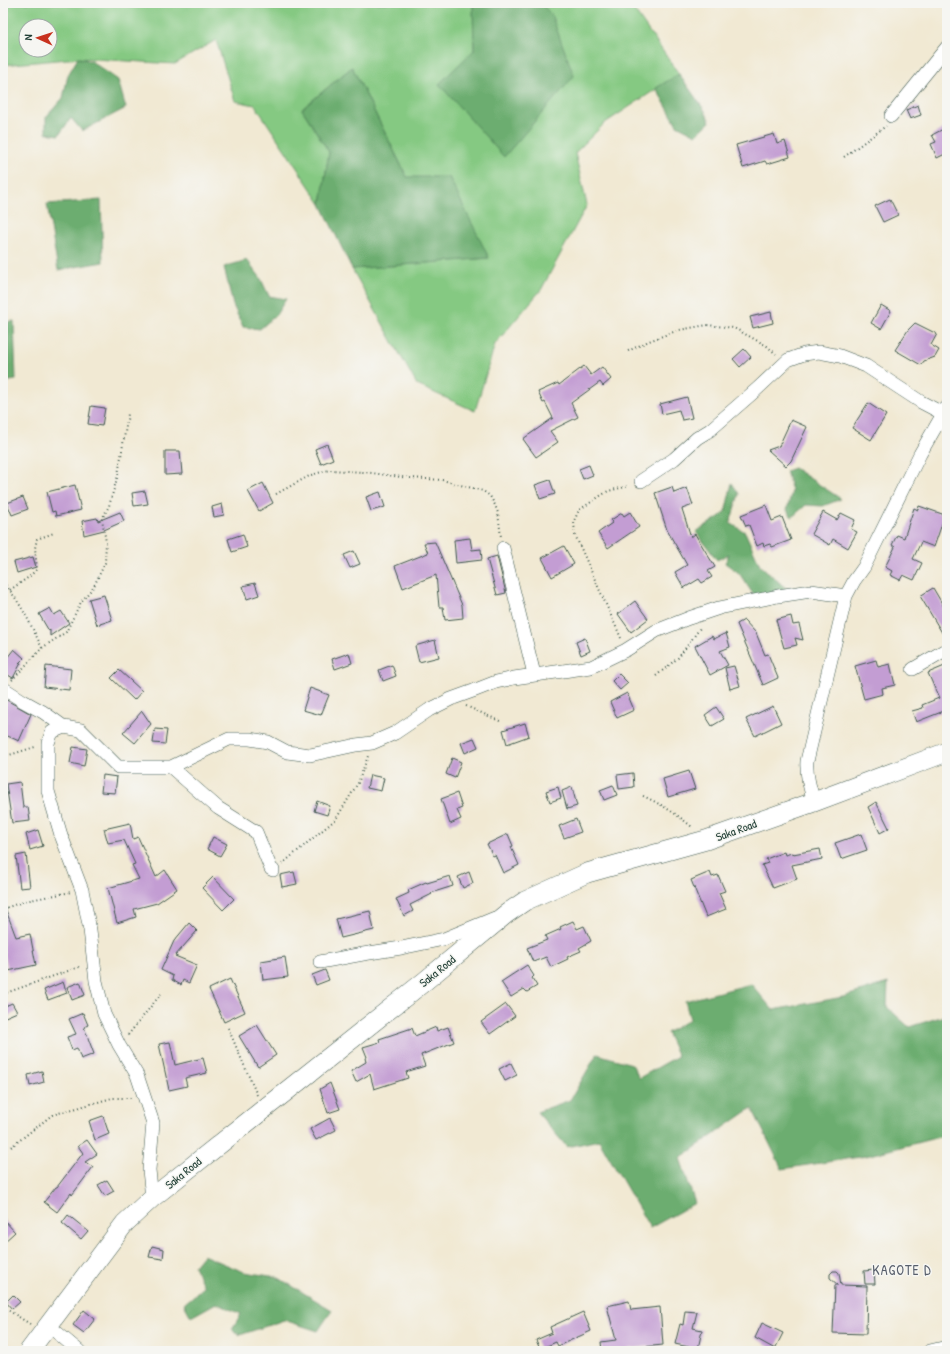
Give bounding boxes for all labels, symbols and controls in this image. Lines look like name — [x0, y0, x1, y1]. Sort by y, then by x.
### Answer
north arrow — [18, 18, 58, 58]
text: N — [21, 34, 35, 41]
street label: Saka Road — [713, 815, 759, 845]
street label: Saka Road — [415, 951, 459, 991]
street label: Saka Road — [161, 1153, 205, 1193]
district label: KAGOTE D — [872, 1260, 932, 1279]

